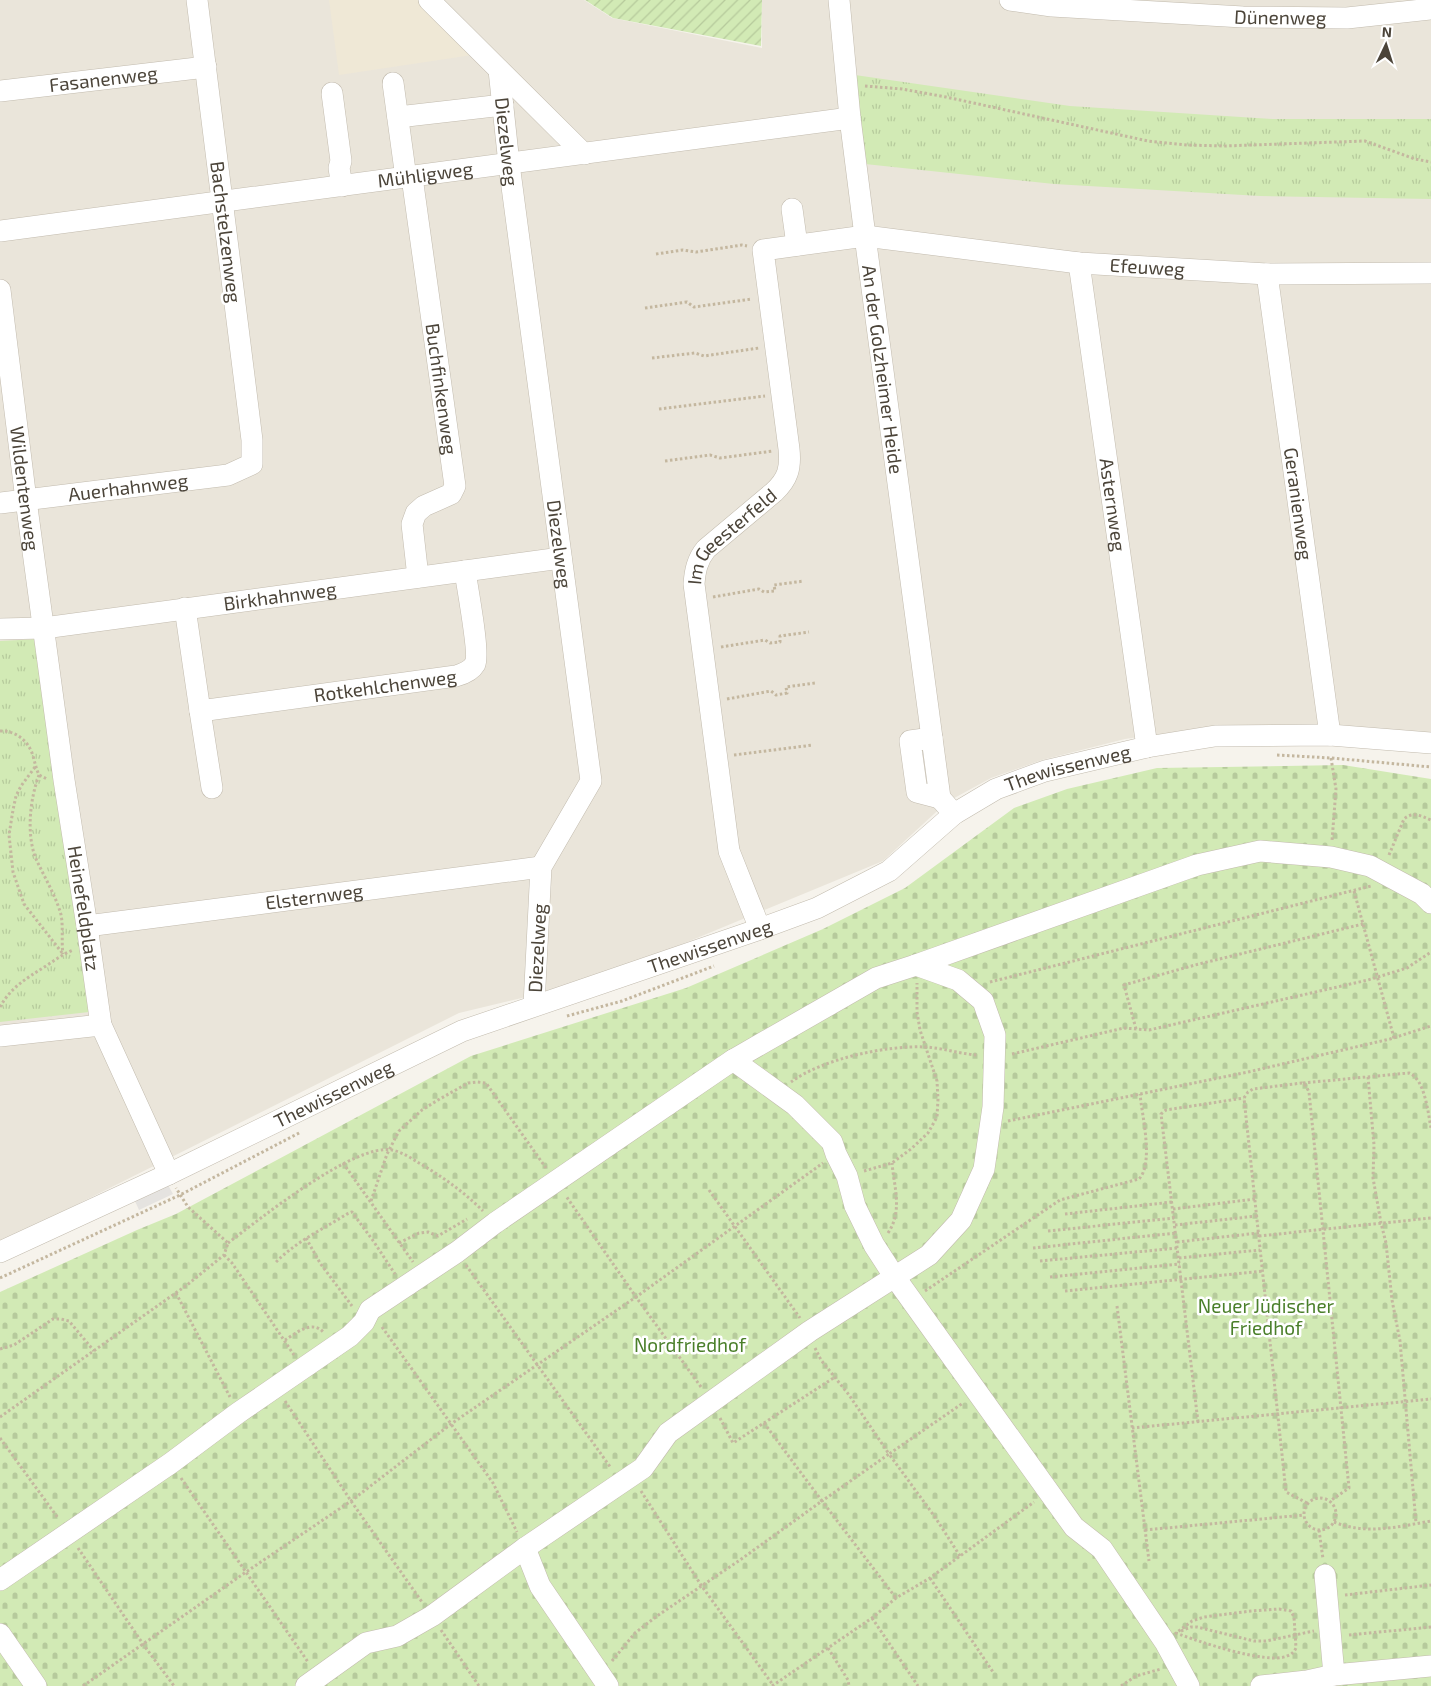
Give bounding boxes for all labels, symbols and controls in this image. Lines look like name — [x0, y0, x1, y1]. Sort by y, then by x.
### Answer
street label: Dünenweg — [1234, 5, 1327, 29]
north arrow — [1361, 20, 1411, 70]
text: N — [1381, 23, 1393, 40]
street label: Fasanenweg — [48, 61, 159, 96]
street label: Diezelweg — [491, 96, 524, 188]
street label: Mühligweg — [376, 156, 475, 192]
street label: Bachstelzenweg — [206, 160, 247, 304]
street label: Efeuweg — [1109, 253, 1186, 280]
street label: An der Golzheimer Heide — [858, 263, 909, 475]
street label: Buchfinkenweg — [421, 322, 463, 457]
street label: Wildentenweg — [6, 425, 45, 553]
street label: Geranienweg — [1280, 446, 1318, 562]
street label: Asternweg — [1096, 456, 1131, 553]
street label: Auerhahnweg — [67, 468, 190, 506]
street label: Im Geesterfeld — [682, 483, 781, 586]
street label: Diezelweg — [543, 498, 577, 590]
street label: Birkhahnweg — [222, 576, 338, 615]
street label: Rotkehlchenweg — [312, 664, 458, 706]
street label: Thewissenweg — [1001, 739, 1133, 796]
street label: Heinefeldplatz — [63, 844, 105, 973]
street label: Elsternweg — [264, 878, 365, 914]
street label: Diezelweg — [523, 902, 550, 993]
street label: Thewissenweg — [645, 914, 775, 978]
street label: Thewissenweg — [270, 1054, 397, 1132]
park label: Neuer Jüdischer Friedhof — [1198, 1294, 1335, 1339]
park label: Nordfriedhof — [634, 1333, 747, 1356]

